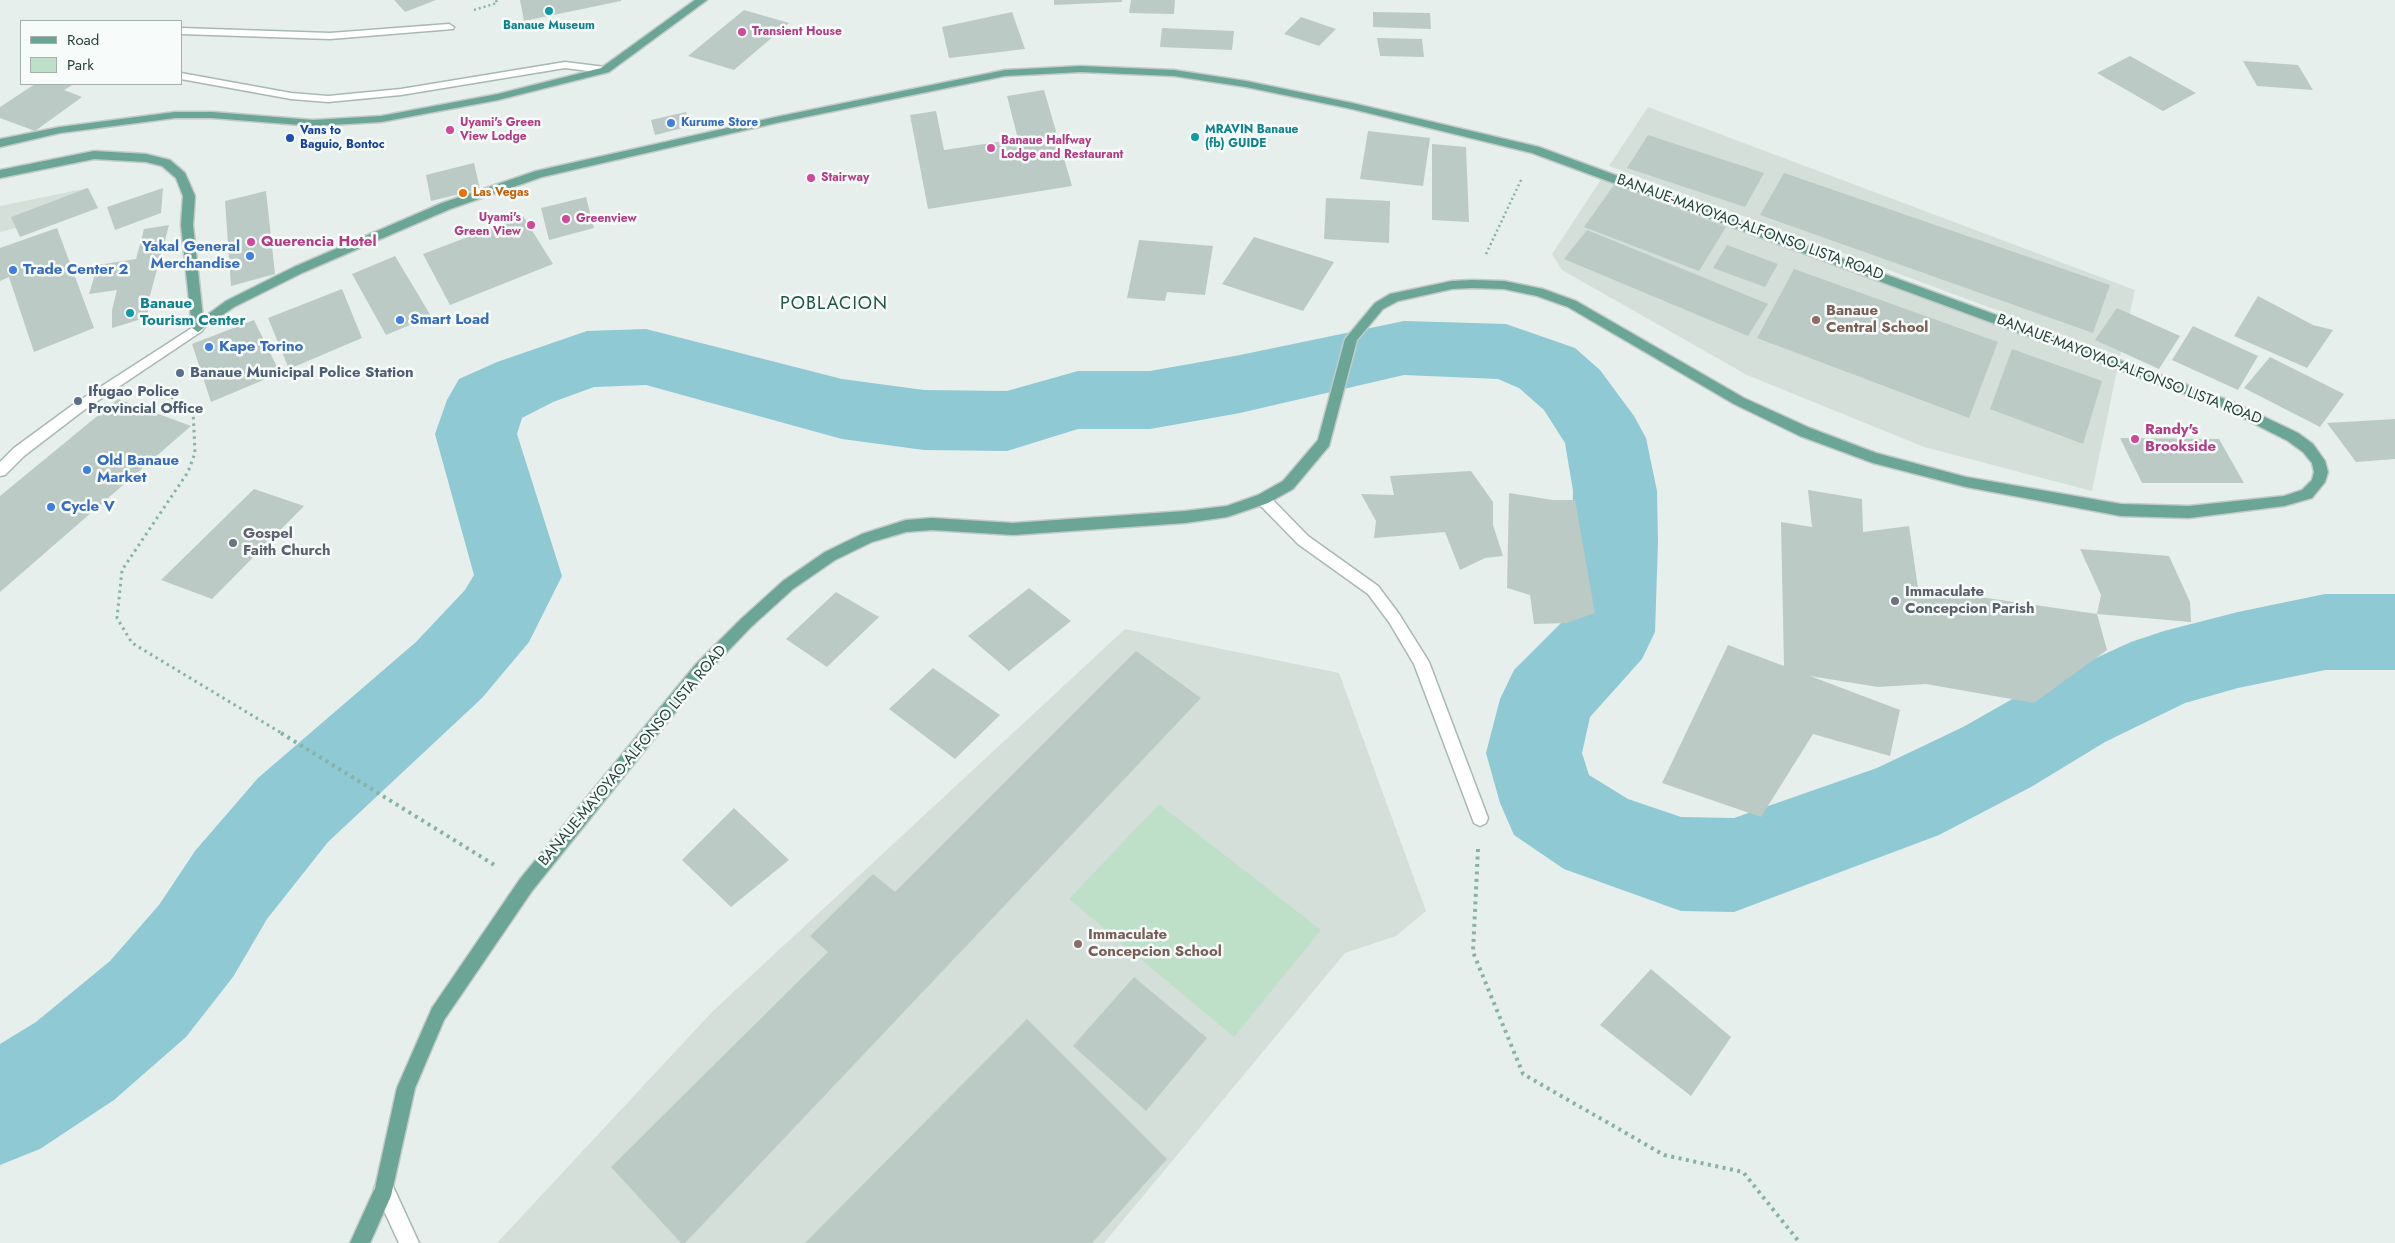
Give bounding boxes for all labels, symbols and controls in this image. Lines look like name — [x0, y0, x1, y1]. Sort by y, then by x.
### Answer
marker: Banaue Museum — [543, 5, 555, 17]
place label: Banaue Museum — [503, 19, 595, 33]
legend — [20, 20, 182, 85]
place label: Transient House — [752, 25, 842, 39]
marker: Transient House — [736, 26, 748, 38]
text: Road — [67, 29, 99, 51]
text: Park — [67, 54, 94, 76]
place label: Uyami's Green View Lodge — [460, 116, 541, 144]
place label: Kurume Store — [681, 116, 758, 130]
marker: Kurume Store — [665, 117, 677, 129]
place label: MRAVIN Banaue (fb) GUIDE — [1205, 123, 1298, 151]
place label: Vans to Baguio, Bontoc — [300, 124, 385, 152]
marker: Uyami's Green View Lodge — [444, 124, 456, 136]
marker: MRAVIN Banaue (fb) GUIDE — [1189, 131, 1201, 143]
marker: Vans to Baguio, Bontoc — [284, 132, 296, 144]
place label: Banaue Halfway Lodge and Restaurant — [1001, 134, 1123, 162]
marker: Banaue Halfway Lodge and Restaurant — [985, 142, 997, 154]
place label: Stairway — [821, 171, 869, 185]
street label: BANAUE-MAYOYAO-ALFONSO LISTA ROAD — [1614, 171, 1886, 285]
marker: Stairway — [805, 172, 817, 184]
place label: Las Vegas — [473, 186, 529, 200]
marker: Las Vegas — [457, 187, 469, 199]
place label: Uyami's Green View — [454, 211, 521, 239]
place label: Greenview — [576, 212, 637, 226]
marker: Greenview — [560, 213, 572, 225]
marker: Uyami's Green View — [525, 219, 537, 231]
place label: Querencia Hotel — [261, 233, 377, 251]
marker: Querencia Hotel — [245, 236, 257, 248]
place label: Yakal General Merchandise — [142, 238, 240, 273]
marker: Yakal General Merchandise — [244, 250, 256, 262]
place label: Trade Center 2 — [23, 261, 128, 279]
marker: Trade Center 2 — [7, 264, 19, 276]
district label: POBLACION — [779, 294, 889, 316]
place label: Banaue Tourism Center — [140, 295, 246, 330]
place label: Banaue Central School — [1826, 302, 1928, 337]
marker: Banaue Tourism Center — [124, 307, 136, 319]
place label: Smart Load — [410, 311, 489, 329]
street label: BANAUE-MAYOYAO-ALFONSO LISTA ROAD — [1994, 311, 2264, 429]
marker: Smart Load — [394, 314, 406, 326]
marker: Banaue Central School — [1810, 314, 1822, 326]
place label: Kape Torino — [219, 338, 303, 356]
marker: Kape Torino — [203, 341, 215, 353]
place label: Banaue Municipal Police Station — [190, 364, 414, 382]
marker: Banaue Municipal Police Station — [174, 367, 186, 379]
place label: Ifugao Police Provincial Office — [88, 383, 203, 418]
marker: Ifugao Police Provincial Office — [72, 395, 84, 407]
place label: Randy's Brookside — [2145, 421, 2216, 456]
marker: Randy's Brookside — [2129, 433, 2141, 445]
place label: Old Banaue Market — [97, 452, 179, 487]
marker: Old Banaue Market — [81, 464, 93, 476]
place label: Cycle V — [61, 498, 115, 516]
marker: Cycle V — [45, 501, 57, 513]
place label: Gospel Faith Church — [243, 525, 330, 560]
marker: Gospel Faith Church — [227, 537, 239, 549]
place label: Immaculate Concepcion Parish — [1905, 583, 2034, 618]
marker: Immaculate Concepcion Parish — [1889, 595, 1901, 607]
street label: BANAUE-MAYOYAO-ALFONSO LISTA ROAD — [535, 642, 731, 870]
place label: Immaculate Concepcion School — [1088, 926, 1222, 961]
marker: Immaculate Concepcion School — [1072, 938, 1084, 950]

